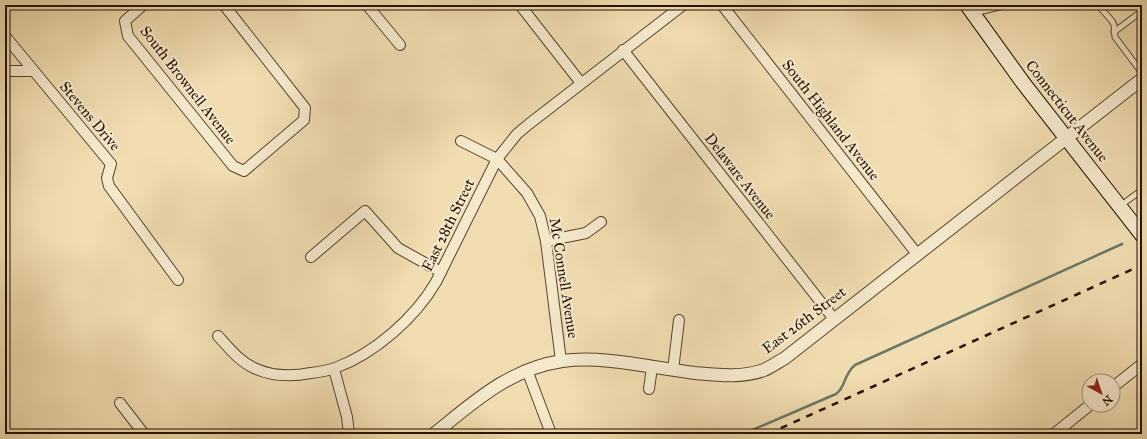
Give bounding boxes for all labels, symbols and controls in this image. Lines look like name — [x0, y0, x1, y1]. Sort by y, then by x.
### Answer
street label: South Brownell Avenue — [136, 22, 240, 148]
street label: South Highland Avenue — [778, 56, 884, 184]
street label: Connecticut Avenue — [1022, 57, 1112, 165]
street label: Stevens Drive — [56, 78, 124, 154]
street label: Delaware Avenue — [701, 129, 779, 223]
street label: East 28th Street — [418, 175, 478, 274]
street label: Mc Connell Avenue — [546, 217, 582, 339]
street label: East 26th Street — [759, 282, 850, 357]
north arrow — [1081, 373, 1121, 413]
text: N — [1099, 392, 1115, 409]

